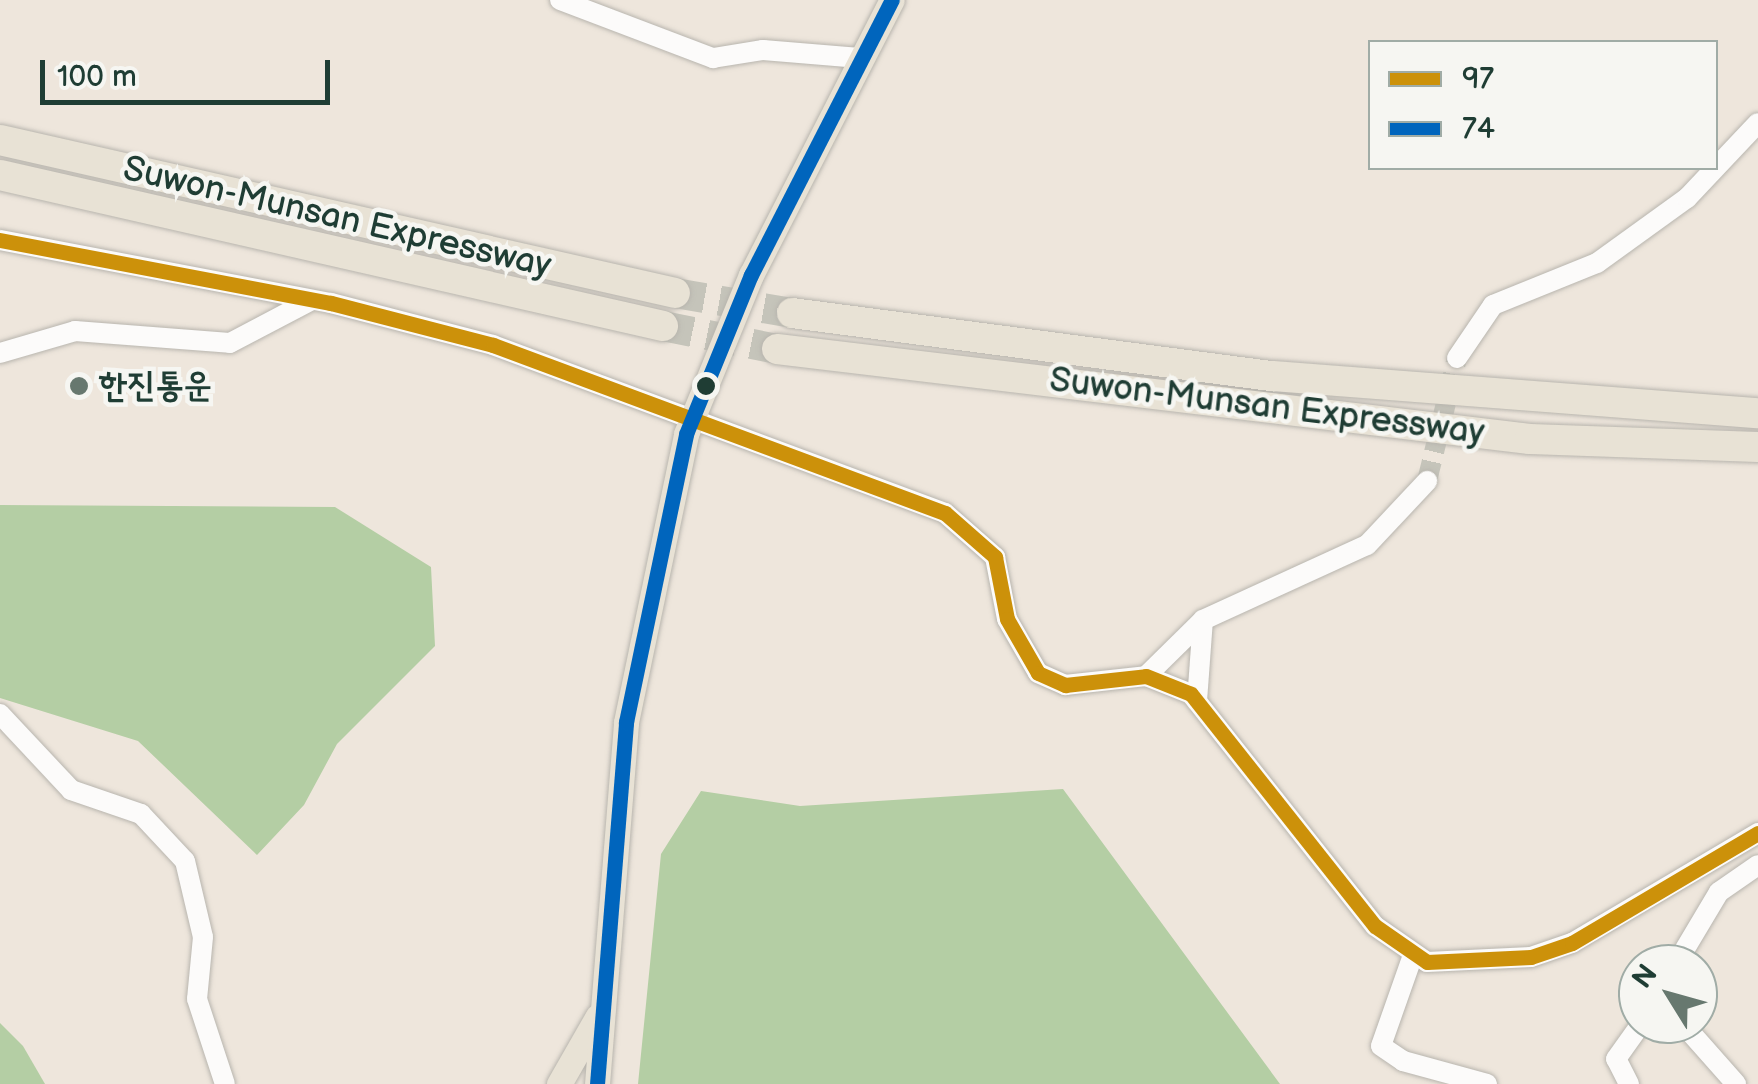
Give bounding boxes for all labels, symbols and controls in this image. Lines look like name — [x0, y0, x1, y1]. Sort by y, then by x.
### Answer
scale bar — [45, 40, 335, 102]
legend — [1368, 40, 1718, 170]
text: 100 m — [57, 59, 137, 95]
text: 97 — [1462, 61, 1494, 97]
text: 74 — [1462, 111, 1495, 147]
street label: Suwon-Munsan Expressway — [119, 148, 555, 288]
street label: Suwon-Munsan Expressway — [1047, 359, 1487, 455]
place label: 한진통운 — [99, 365, 212, 407]
marker: 한진통운 — [68, 375, 90, 397]
unlabelled marker — [696, 376, 716, 396]
north arrow — [1618, 944, 1718, 1044]
text: N — [1626, 959, 1665, 995]

